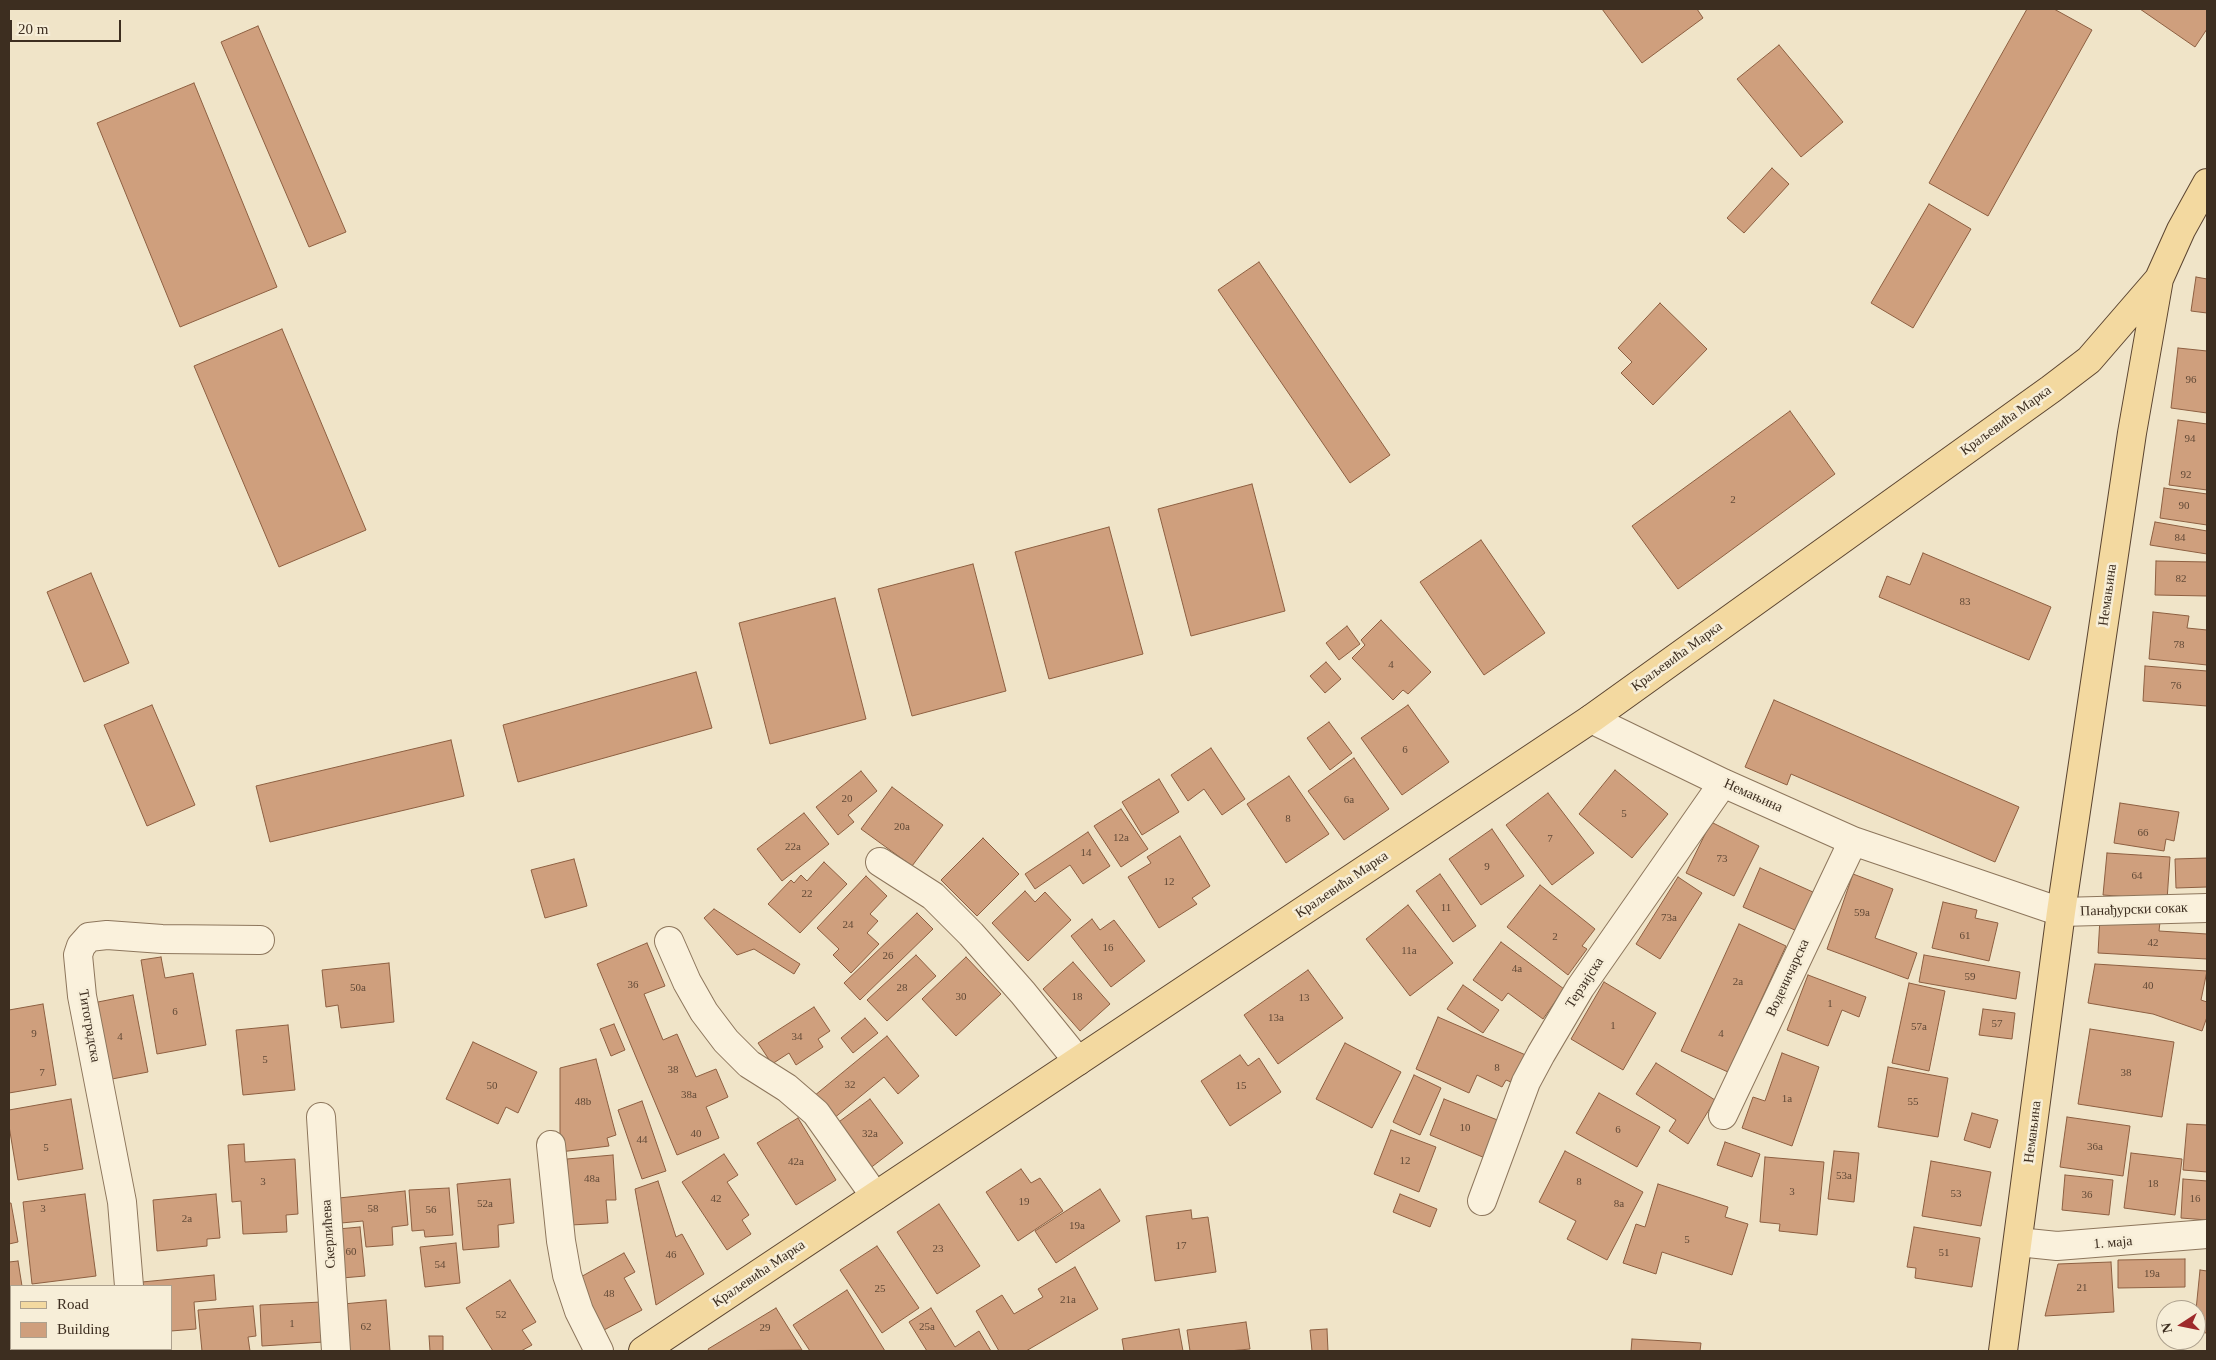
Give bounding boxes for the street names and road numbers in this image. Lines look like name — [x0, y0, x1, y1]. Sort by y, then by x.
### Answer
street label: Краљевића Марка — [1957, 382, 2055, 460]
street label: Немањина — [2095, 563, 2121, 627]
street label: Краљевића Марка — [1628, 618, 1726, 696]
street label: Немањина — [1721, 776, 1785, 816]
street label: Краљевића Марка — [1292, 848, 1392, 922]
street label: Панађурски сокак — [2080, 900, 2188, 920]
street label: Воденичарска — [1763, 937, 1813, 1019]
street label: Терзијска — [1562, 954, 1608, 1012]
street label: Титоградска — [74, 988, 104, 1064]
street label: Немањина — [2021, 1100, 2045, 1164]
street label: Скерлићева — [318, 1199, 340, 1269]
street label: 1. маја — [2093, 1233, 2133, 1253]
street label: Краљевића Марка — [709, 1237, 809, 1311]

